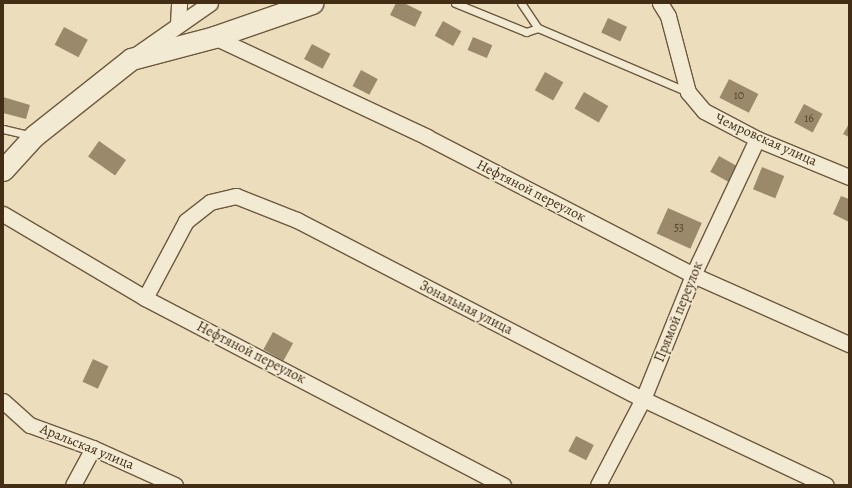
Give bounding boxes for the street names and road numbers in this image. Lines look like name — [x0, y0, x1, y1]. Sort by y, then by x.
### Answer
street label: Чемровская улица — [712, 110, 820, 170]
street label: Нефтяной переулок — [474, 156, 588, 226]
street label: Прямой переулок — [651, 259, 707, 365]
street label: Зональная улица — [417, 277, 515, 339]
street label: Нефтяной переулок — [194, 318, 308, 388]
street label: Аральская улица — [38, 421, 136, 473]

